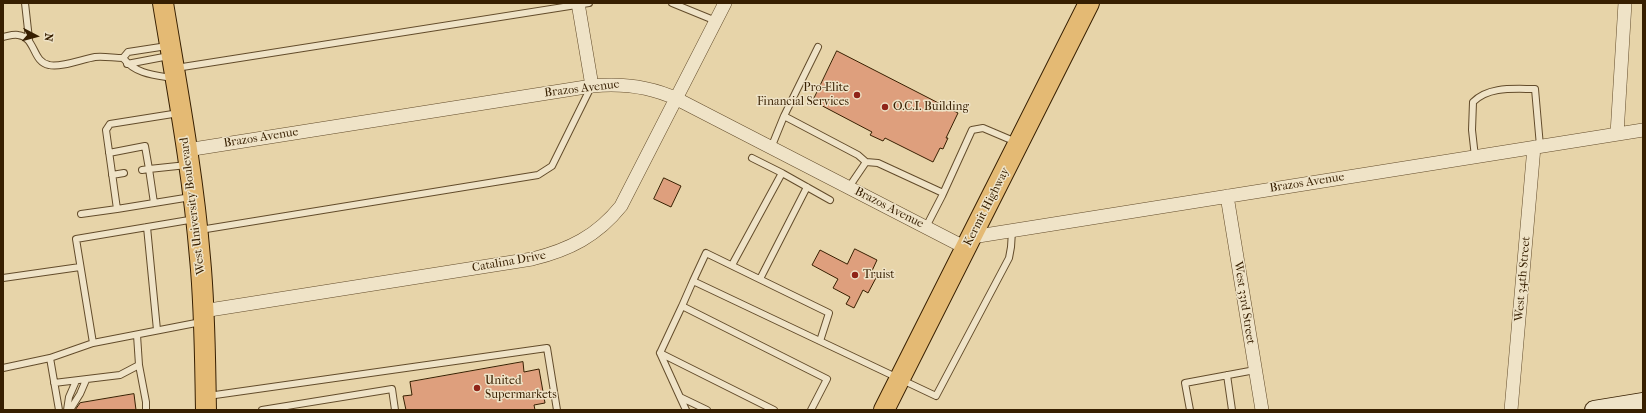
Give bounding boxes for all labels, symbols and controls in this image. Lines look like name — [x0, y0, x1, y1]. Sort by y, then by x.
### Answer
north arrow — [16, 16, 56, 56]
text: N — [42, 32, 55, 42]
street label: Brazos Avenue — [544, 77, 620, 101]
place label: Pro-Elite Financial Services — [757, 81, 849, 109]
marker: Pro-Elite Financial Services — [852, 90, 862, 100]
place label: O.C.I. Building — [893, 100, 969, 114]
marker: O.C.I. Building — [880, 102, 890, 112]
street label: Brazos Avenue — [223, 125, 299, 151]
street label: West University Boulevard — [177, 136, 209, 276]
street label: Kermit Highway — [961, 165, 1013, 249]
street label: Brazos Avenue — [1269, 170, 1345, 196]
street label: Brazos Avenue — [852, 184, 926, 232]
street label: West 34th Street — [1512, 236, 1534, 322]
street label: Catalina Drive — [471, 248, 547, 276]
street label: West 33rd Street — [1230, 260, 1258, 346]
place label: Truist — [863, 268, 894, 282]
marker: Truist — [850, 270, 860, 280]
place label: United Supermarkets — [485, 374, 557, 402]
marker: United Supermarkets — [472, 383, 482, 393]

